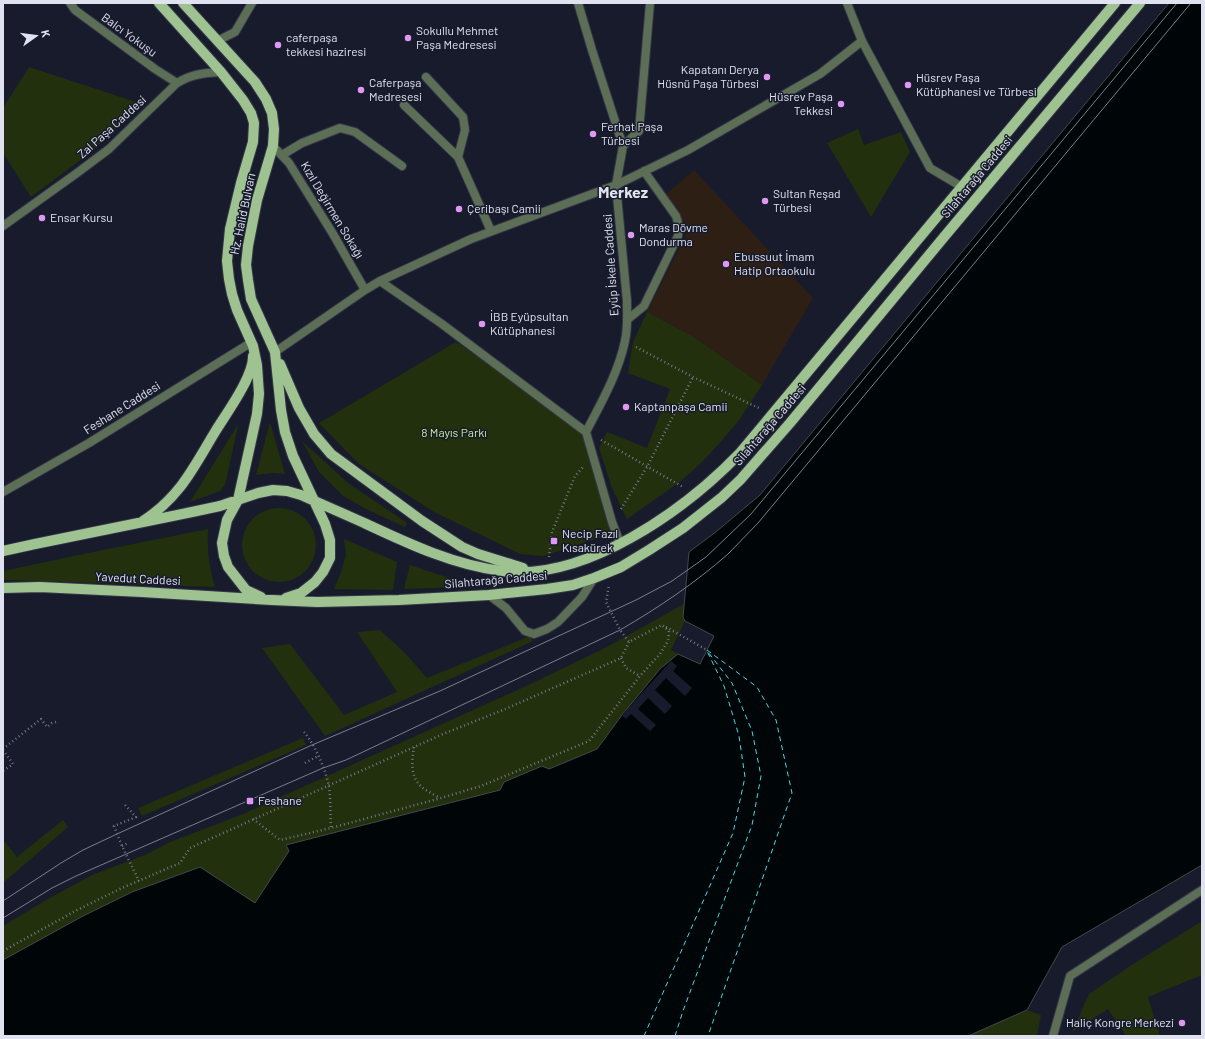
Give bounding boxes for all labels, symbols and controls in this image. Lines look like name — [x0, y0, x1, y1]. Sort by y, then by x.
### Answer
street label: Balcı Yokuşu — [99, 9, 160, 59]
north arrow — [16, 16, 56, 56]
place label: Sokullu Mehmet Paşa Medresesi — [416, 23, 498, 51]
text: K — [39, 29, 53, 38]
place label: caferpaşa tekkesi haziresi — [286, 30, 366, 58]
marker: Sokullu Mehmet Paşa Medresesi — [403, 33, 413, 43]
marker: caferpaşa tekkesi haziresi — [273, 40, 283, 50]
place label: Kapatanı Derya Hüsnü Paşa Türbesi — [657, 62, 759, 90]
place label: Hüsrev Paşa Kütüphanesi ve Türbesi — [916, 70, 1037, 98]
marker: Kapatanı Derya Hüsnü Paşa Türbesi — [762, 72, 772, 82]
place label: Caferpaşa Medresesi — [369, 75, 422, 103]
marker: Hüsrev Paşa Kütüphanesi ve Türbesi — [903, 80, 913, 90]
marker: Caferpaşa Medresesi — [356, 85, 366, 95]
place label: Hüsrev Paşa Tekkesi — [769, 89, 833, 117]
street label: Zal Paşa Caddesi — [74, 92, 148, 161]
marker: Hüsrev Paşa Tekkesi — [836, 99, 846, 109]
place label: Ferhat Paşa Türbesi — [601, 119, 663, 147]
marker: Ferhat Paşa Türbesi — [588, 129, 598, 139]
street label: Silahtarağa Caddesi — [938, 132, 1015, 220]
street label: Kızıl Değirmen Sokağı — [298, 159, 367, 260]
street label: Hz. Halid Bulvarı — [227, 172, 257, 256]
district label: Merkez — [598, 182, 648, 201]
place label: Sultan Reşad Türbesi — [773, 186, 841, 214]
marker: Sultan Reşad Türbesi — [760, 196, 770, 206]
place label: Çeribaşı Camii — [467, 201, 541, 215]
marker: Çeribaşı Camii — [454, 204, 464, 214]
place label: Ensar Kursu — [50, 210, 113, 224]
marker: Ensar Kursu — [37, 213, 47, 223]
street label: Eyüp İskele Caddesi — [599, 213, 621, 317]
place label: Maras Dövme Dondurma — [639, 220, 708, 248]
marker: Maras Dövme Dondurma — [626, 230, 636, 240]
place label: Ebussuut İmam Hatip Ortaokulu — [734, 249, 815, 277]
marker: Ebussuut İmam Hatip Ortaokulu — [721, 259, 731, 269]
place label: İBB Eyüpsultan Kütüphanesi — [490, 309, 568, 337]
marker: İBB Eyüpsultan Kütüphanesi — [477, 319, 487, 329]
street label: Feshane Caddesi — [81, 378, 162, 436]
street label: Silahtarağa Caddesi — [730, 381, 808, 468]
place label: Kaptanpaşa Camii — [634, 399, 728, 413]
marker: Kaptanpaşa Camii — [621, 402, 631, 412]
park label: 8 Mayıs Parkı — [421, 425, 487, 439]
place label: Necip Fazıl Kısakürek — [562, 526, 618, 554]
marker: Necip Fazıl Kısakürek — [549, 536, 559, 546]
street label: Silahtarağa Caddesi — [444, 568, 548, 590]
street label: Yavedut Caddesi — [95, 569, 181, 587]
place label: Feshane — [258, 793, 302, 807]
marker: Feshane — [245, 796, 255, 806]
place label: Haliç Kongre Merkezi — [1066, 1015, 1174, 1029]
marker: Haliç Kongre Merkezi — [1177, 1018, 1187, 1028]

